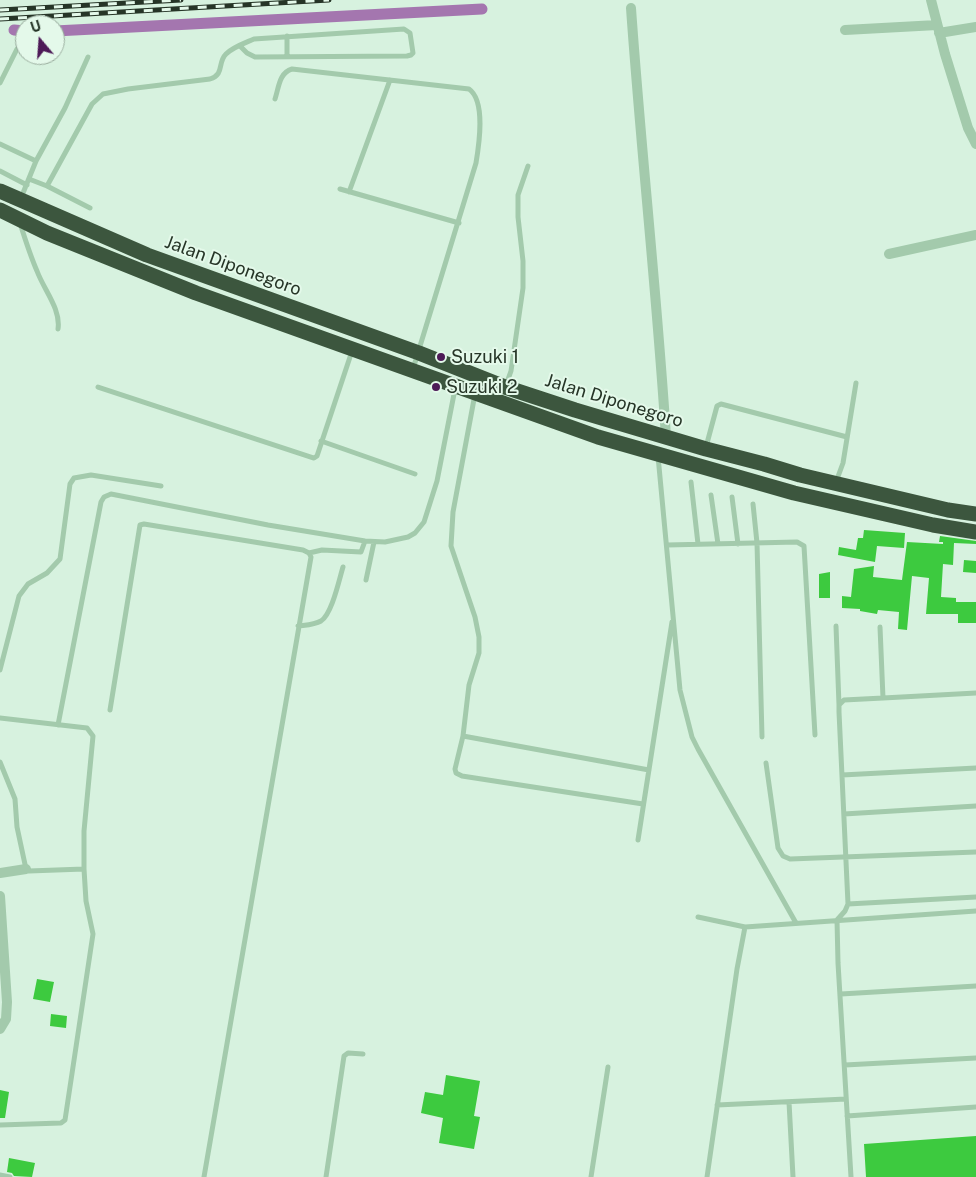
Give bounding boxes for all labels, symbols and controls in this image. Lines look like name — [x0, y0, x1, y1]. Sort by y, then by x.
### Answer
north arrow — [15, 15, 65, 65]
text: U — [28, 18, 43, 36]
street label: Jalan Diponegoro — [162, 231, 304, 301]
place label: Suzuki 1 — [451, 346, 519, 368]
marker: Suzuki 1 — [435, 351, 447, 363]
street label: Jalan Diponegoro — [542, 370, 686, 432]
place label: Suzuki 2 — [446, 376, 517, 398]
marker: Suzuki 2 — [430, 381, 442, 393]

